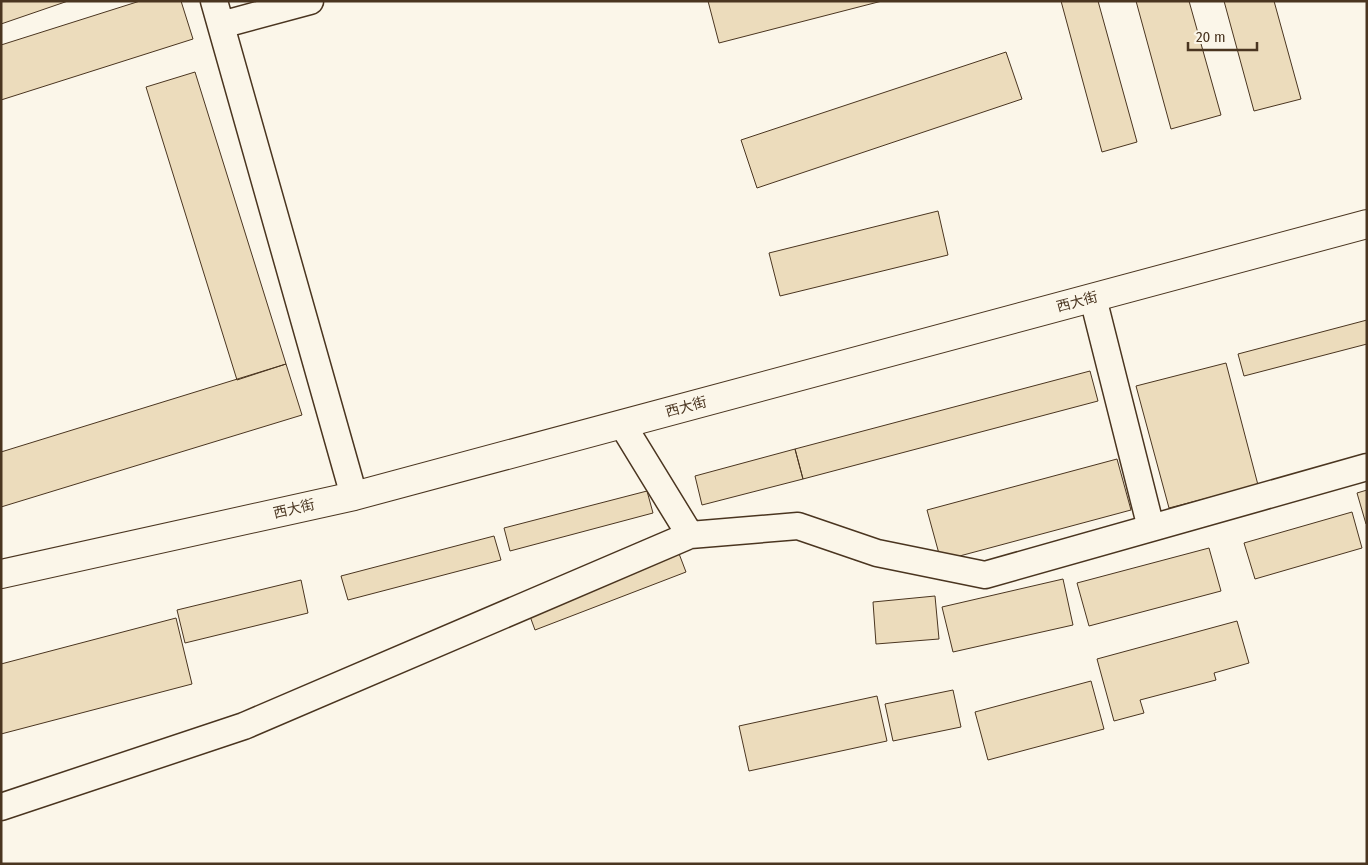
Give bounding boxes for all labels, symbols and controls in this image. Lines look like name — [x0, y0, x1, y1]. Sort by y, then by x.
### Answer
scale bar — [1188, 20, 1257, 52]
text: 20 m — [1196, 28, 1226, 46]
street label: 西大街 — [1055, 288, 1099, 316]
street label: 西大街 — [664, 393, 708, 421]
street label: 西大街 — [272, 496, 316, 522]

